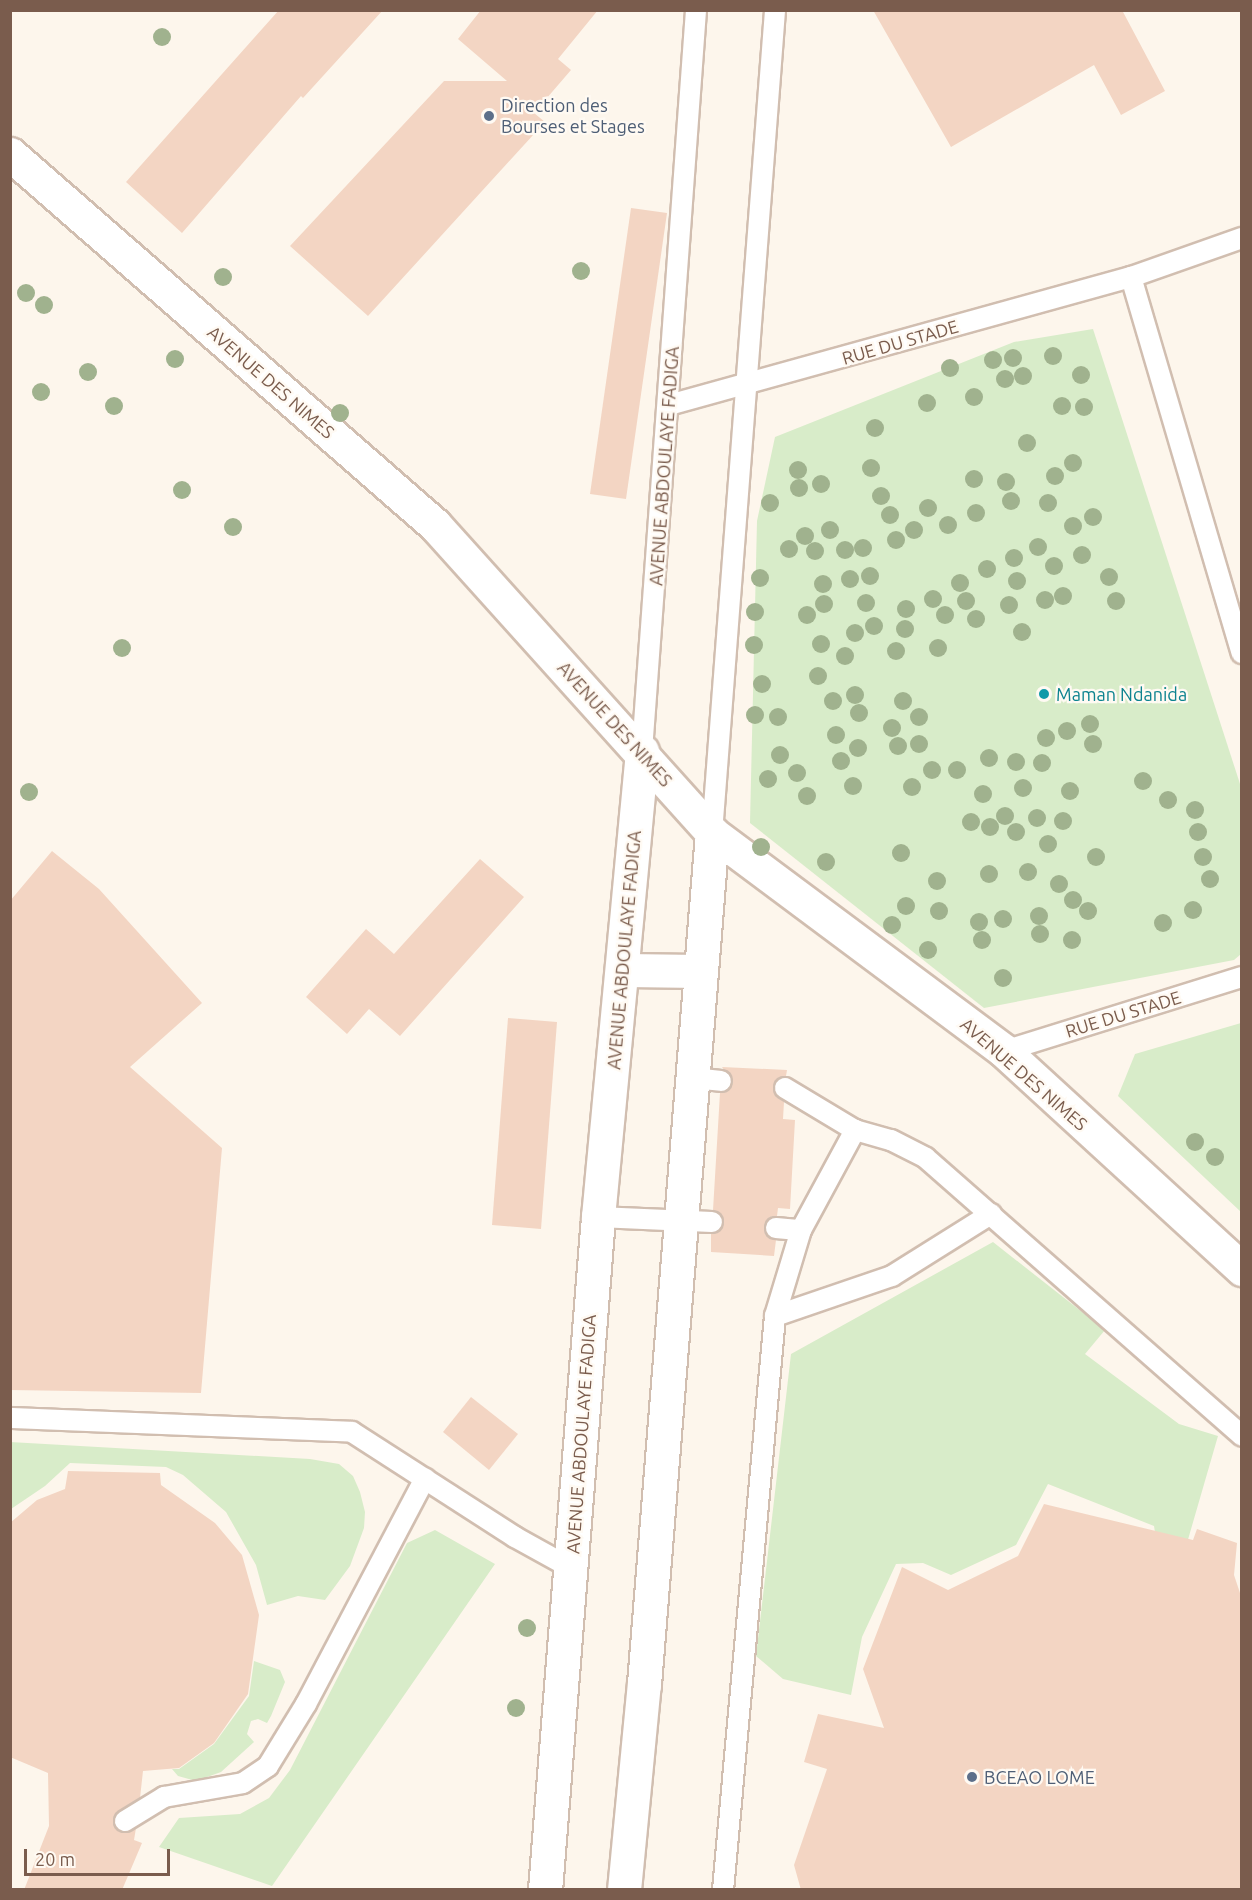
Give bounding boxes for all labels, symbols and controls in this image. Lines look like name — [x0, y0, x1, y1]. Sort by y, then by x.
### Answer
place label: Direction des Bourses et Stages — [501, 95, 645, 138]
marker: Direction des Bourses et Stages — [482, 109, 496, 123]
street label: RUE DU STADE — [839, 315, 961, 369]
street label: AVENUE DES NIMES — [203, 321, 339, 443]
street label: AVENUE ABDOULAYE FADIGA — [645, 346, 683, 586]
street label: AVENUE DES NIMES — [553, 657, 677, 791]
place label: Maman Ndanida — [1056, 683, 1187, 705]
marker: Maman Ndanida — [1037, 687, 1051, 701]
street label: AVENUE ABDOULAYE FADIGA — [603, 830, 645, 1070]
street label: RUE DU STADE — [1063, 986, 1183, 1042]
street label: AVENUE DES NIMES — [956, 1013, 1092, 1135]
street label: AVENUE ABDOULAYE FADIGA — [562, 1314, 600, 1554]
place label: BCEAO LOME — [984, 1766, 1095, 1788]
marker: BCEAO LOME — [965, 1770, 979, 1784]
scale bar — [27, 1837, 172, 1875]
text: 20 m — [35, 1849, 75, 1869]

